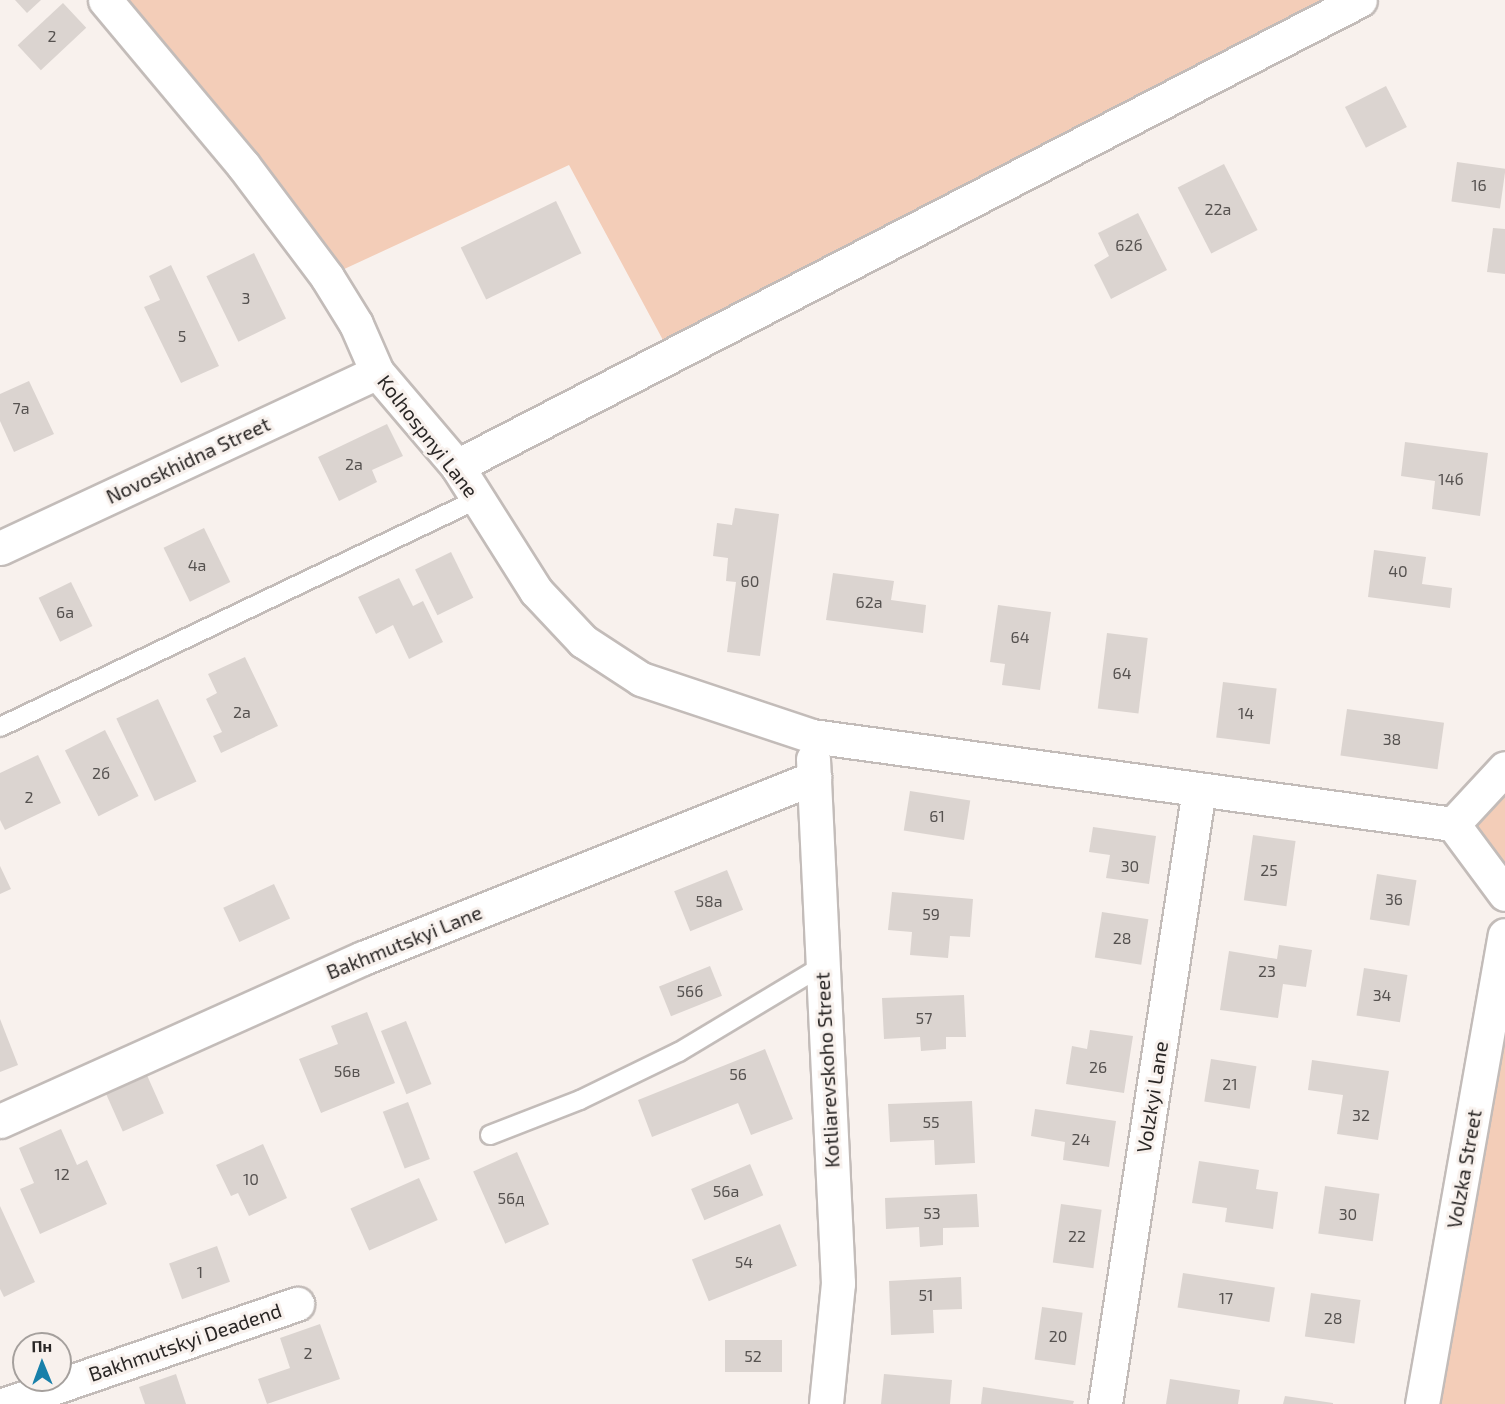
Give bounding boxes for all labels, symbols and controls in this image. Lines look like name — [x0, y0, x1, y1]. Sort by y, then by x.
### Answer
house number: 2 — [48, 26, 56, 46]
house number: 16 — [1471, 175, 1487, 195]
house number: 22а — [1205, 199, 1231, 219]
house number: 62б — [1115, 235, 1143, 255]
house number: 3 — [242, 288, 250, 308]
house number: 5 — [178, 326, 186, 346]
street label: Kolhospnyi Lane — [373, 370, 483, 502]
house number: 7а — [12, 398, 30, 418]
street label: Novoskhidna Street — [102, 411, 274, 509]
house number: 2а — [345, 454, 363, 474]
house number: 14б — [1438, 469, 1464, 489]
house number: 4а — [188, 555, 206, 575]
house number: 40 — [1388, 561, 1408, 581]
house number: 60 — [741, 571, 759, 591]
house number: 62а — [856, 592, 882, 612]
house number: 6а — [56, 602, 74, 622]
house number: 64 — [1011, 627, 1029, 647]
house number: 64 — [1113, 663, 1131, 683]
house number: 2а — [233, 702, 251, 722]
house number: 14 — [1238, 703, 1254, 723]
house number: 38 — [1383, 729, 1401, 749]
house number: 2б — [92, 763, 110, 783]
house number: 2 — [25, 787, 33, 807]
house number: 61 — [929, 806, 945, 826]
house number: 30 — [1121, 856, 1139, 876]
house number: 25 — [1260, 860, 1278, 880]
house number: 36 — [1385, 889, 1403, 909]
house number: 58а — [695, 891, 723, 911]
street label: Bakhmutskyi Lane — [323, 900, 485, 984]
house number: 59 — [922, 904, 940, 924]
house number: 28 — [1113, 928, 1131, 948]
house number: 23 — [1258, 961, 1276, 981]
street label: Kotliarevskoho Street — [810, 972, 844, 1168]
house number: 56б — [677, 981, 703, 1001]
house number: 34 — [1373, 985, 1391, 1005]
house number: 57 — [916, 1008, 932, 1028]
street label: Volzkyi Lane — [1131, 1039, 1173, 1155]
house number: 26 — [1089, 1057, 1107, 1077]
house number: 56в — [334, 1061, 360, 1081]
house number: 56 — [729, 1064, 747, 1084]
house number: 21 — [1222, 1074, 1238, 1094]
house number: 32 — [1352, 1105, 1370, 1125]
street label: Volzka Street — [1442, 1108, 1486, 1230]
house number: 55 — [922, 1112, 940, 1132]
house number: 24 — [1072, 1129, 1090, 1149]
house number: 12 — [54, 1164, 70, 1184]
house number: 10 — [243, 1169, 259, 1189]
house number: 56а — [713, 1181, 739, 1201]
house number: 56д — [497, 1188, 525, 1208]
house number: 53 — [923, 1203, 941, 1223]
house number: 30 — [1339, 1204, 1357, 1224]
house number: 22 — [1068, 1226, 1086, 1246]
house number: 54 — [735, 1252, 753, 1272]
house number: 1 — [197, 1262, 203, 1282]
house number: 51 — [919, 1285, 933, 1305]
house number: 17 — [1219, 1288, 1233, 1308]
street label: Bakhmutskyi Deadend — [85, 1298, 285, 1386]
house number: 28 — [1324, 1308, 1342, 1328]
house number: 20 — [1049, 1326, 1067, 1346]
north arrow — [12, 1332, 72, 1392]
text: Пн — [31, 1336, 52, 1355]
house number: 2 — [304, 1343, 312, 1363]
house number: 52 — [744, 1346, 762, 1366]

